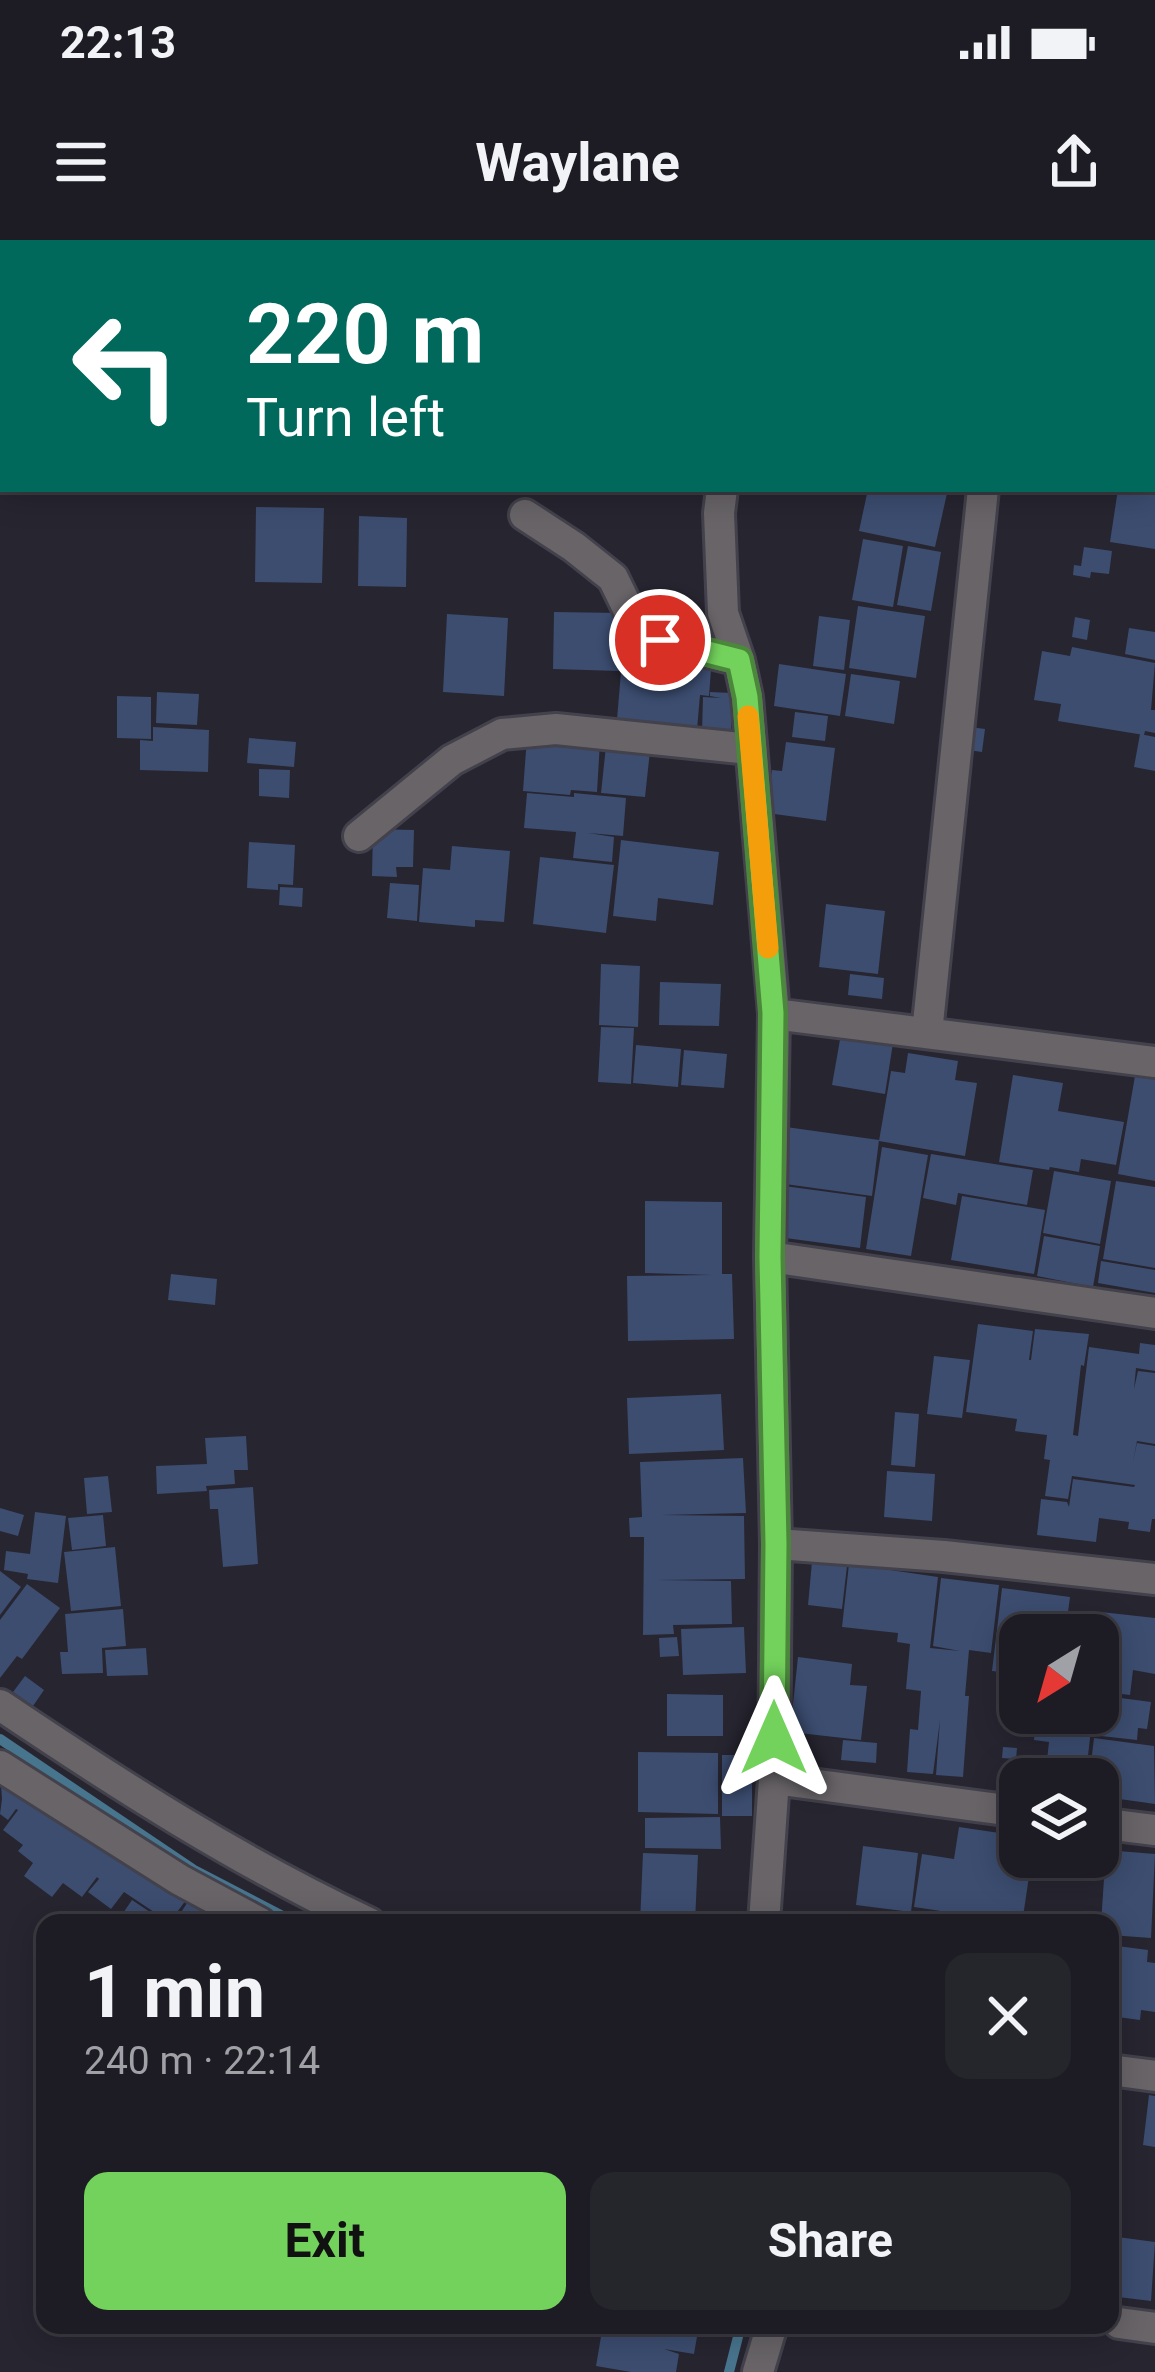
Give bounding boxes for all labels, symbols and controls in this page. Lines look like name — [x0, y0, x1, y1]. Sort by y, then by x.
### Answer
text: 22:13 — [60, 16, 176, 69]
icon: menu — [48, 129, 114, 195]
icon: share — [1041, 129, 1107, 195]
text: Waylane — [475, 131, 680, 194]
text: 220 m — [246, 285, 484, 384]
icon: left — [48, 288, 204, 444]
text: Turn left — [246, 386, 445, 449]
pin — [609, 589, 711, 691]
icon: arrive — [627, 607, 693, 673]
north arrow — [999, 1614, 1119, 1734]
map controls — [999, 1614, 1119, 1878]
position arrow — [711, 1675, 837, 1801]
button: layers — [999, 1758, 1119, 1878]
text: 1 min — [84, 1950, 265, 2035]
button: close — [945, 1953, 1071, 2079]
text: 240 m · 22:14 — [84, 2038, 320, 2084]
button: Exit — [84, 2172, 566, 2310]
button: Share — [590, 2172, 1071, 2310]

